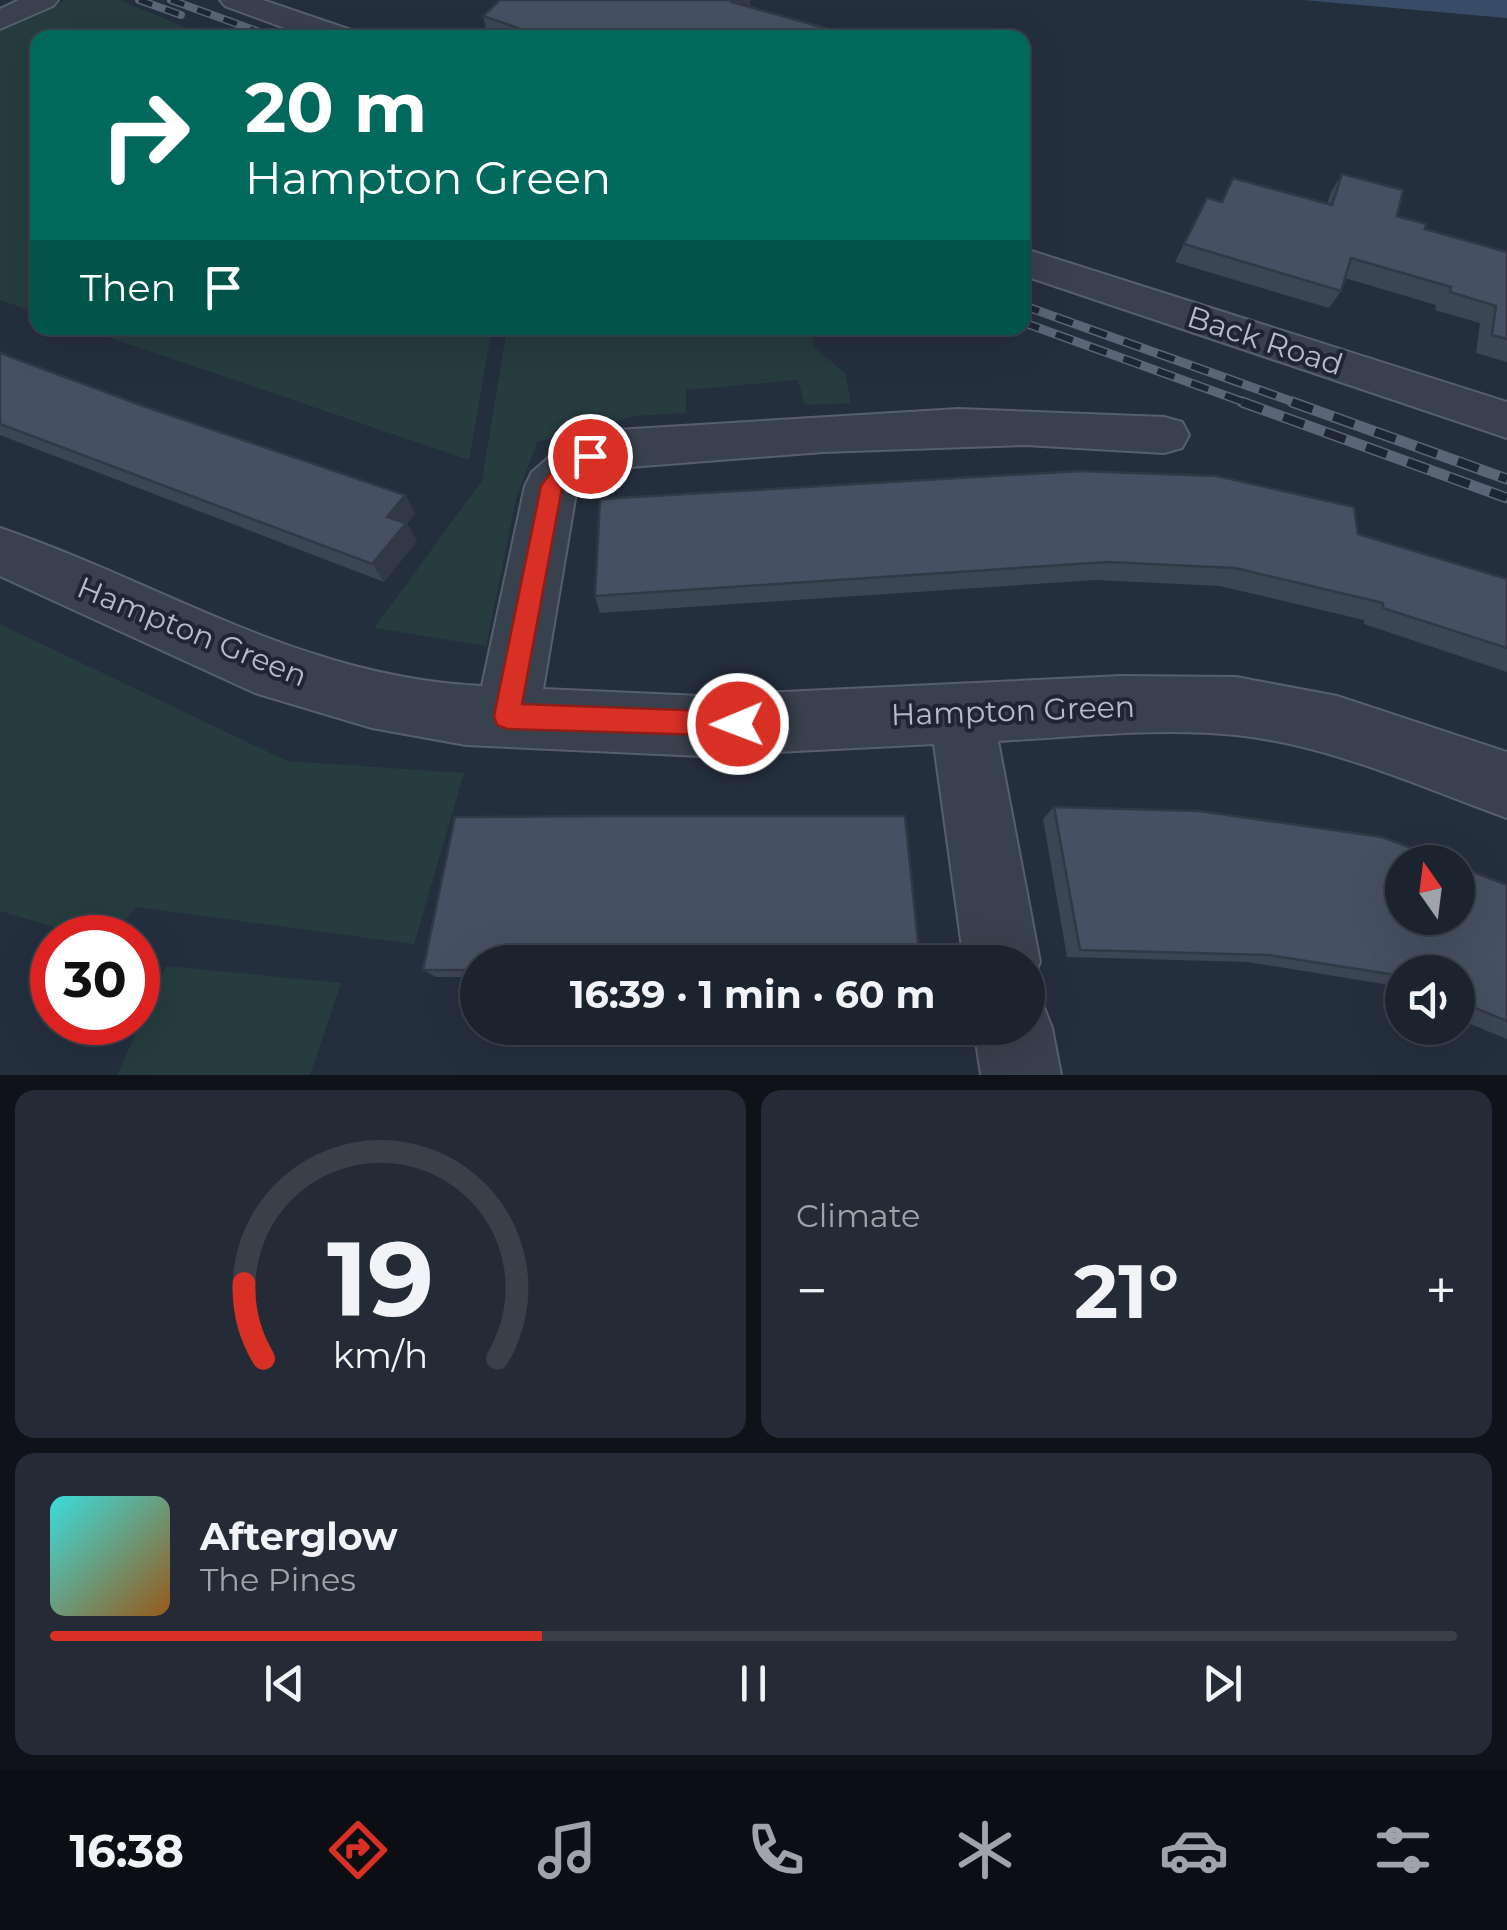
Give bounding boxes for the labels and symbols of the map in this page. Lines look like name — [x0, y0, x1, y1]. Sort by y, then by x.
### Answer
street label: Back Road — [1183, 298, 1348, 383]
pin — [548, 414, 633, 499]
street label: Hampton Green — [72, 569, 312, 694]
position arrow — [686, 672, 790, 776]
street label: Hampton Green — [890, 688, 1136, 733]
north arrow — [1385, 845, 1475, 935]
speed limit sign: 30 — [30, 915, 160, 1045]

